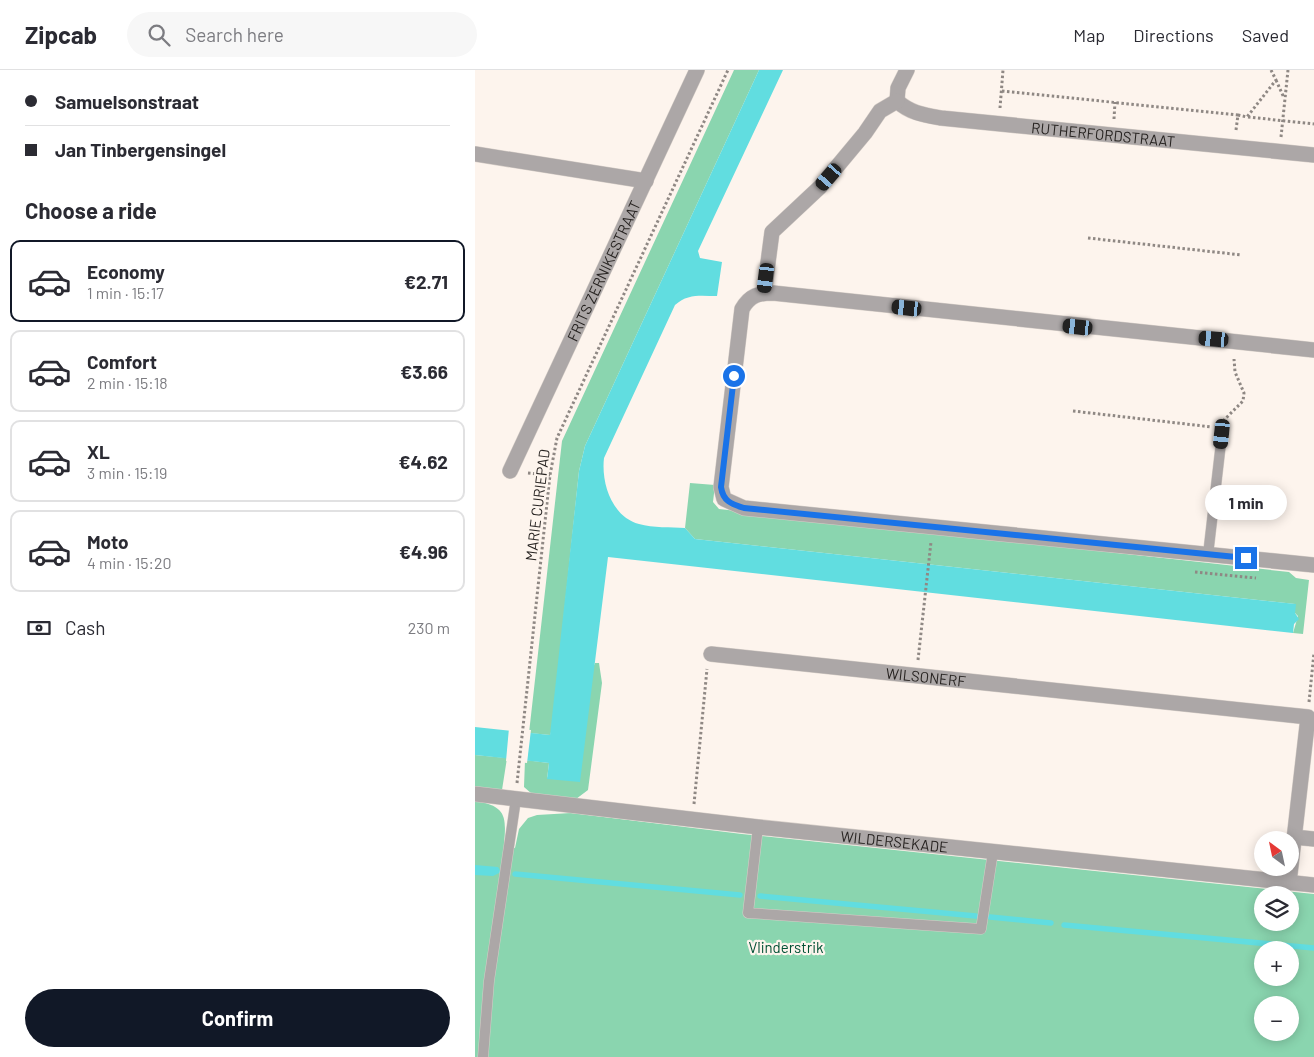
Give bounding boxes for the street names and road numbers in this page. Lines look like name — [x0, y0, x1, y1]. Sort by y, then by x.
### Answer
street label: RUTHERFORDSTRAAT — [1031, 118, 1176, 150]
street label: FRITS ZERNIKESTRAAT — [563, 197, 644, 344]
street label: MARIE CURIEPAD — [521, 448, 553, 562]
street label: WILSONERF — [885, 663, 967, 690]
street label: WILDERSEKADE — [840, 827, 949, 856]

